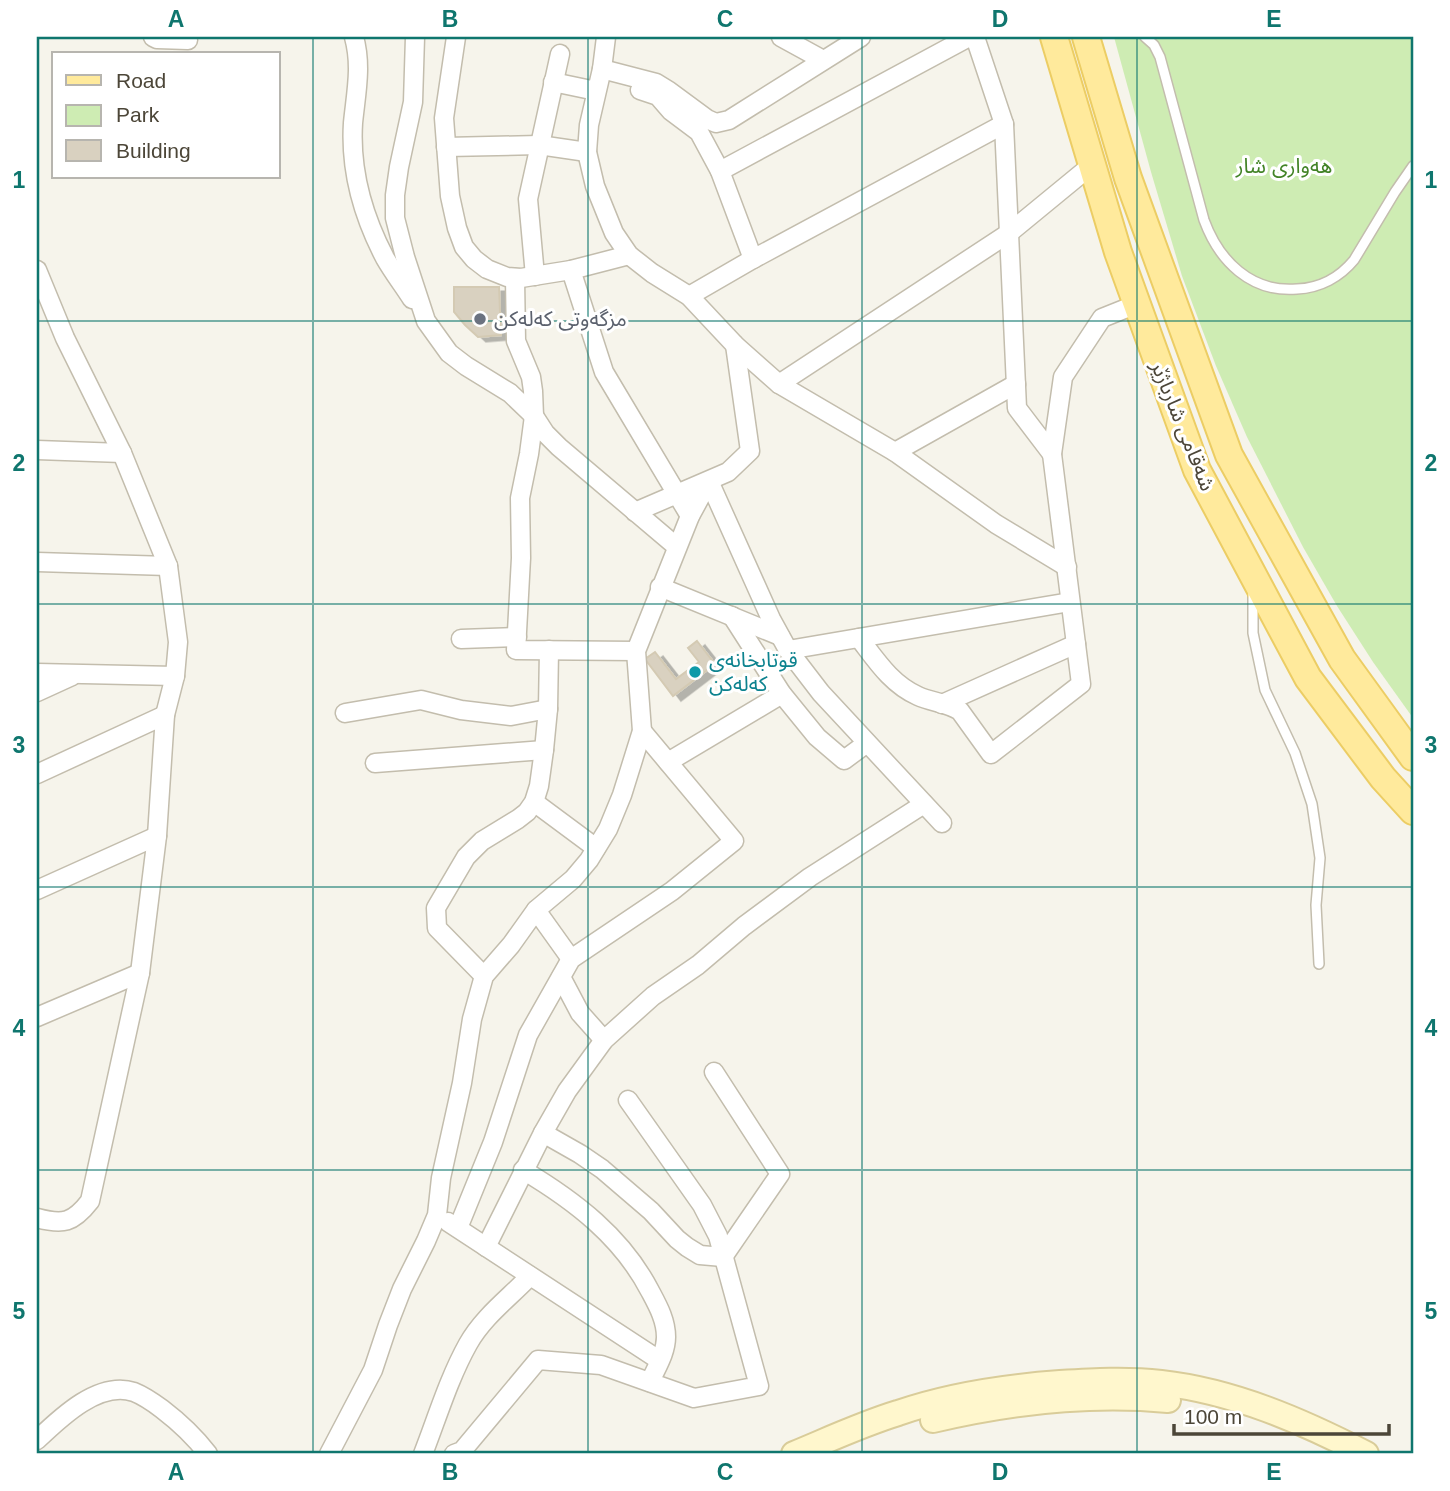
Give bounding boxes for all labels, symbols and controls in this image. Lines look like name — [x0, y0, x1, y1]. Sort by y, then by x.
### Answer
text: A — [168, 6, 184, 32]
text: B — [442, 6, 458, 32]
text: C — [717, 6, 733, 32]
text: D — [992, 6, 1008, 32]
text: E — [1266, 6, 1282, 32]
legend — [52, 52, 280, 178]
text: Road — [116, 69, 166, 92]
text: Park — [116, 103, 160, 126]
text: Building — [116, 139, 191, 162]
park label: هەواری شار — [1235, 154, 1332, 178]
text: 1 — [13, 167, 26, 193]
text: 1 — [1425, 167, 1438, 193]
place label: مزگەوتی کەلەکن — [494, 307, 627, 331]
marker: مزگەوتی کەلەکن — [472, 311, 488, 327]
street label: شەقامی شارباژێر — [1146, 357, 1220, 494]
text: 2 — [13, 450, 25, 476]
text: 2 — [1425, 450, 1437, 476]
place label: قوتابخانەی کەلەکن — [709, 648, 798, 696]
marker: قوتابخانەی کەلەکن — [687, 664, 703, 680]
text: 3 — [13, 732, 25, 758]
text: 3 — [1425, 732, 1437, 758]
text: 4 — [13, 1015, 26, 1041]
text: 4 — [1425, 1015, 1438, 1041]
text: 5 — [13, 1298, 26, 1324]
text: 5 — [1425, 1298, 1438, 1324]
scale bar — [1174, 1393, 1389, 1437]
text: 100 m — [1184, 1405, 1242, 1428]
text: A — [168, 1459, 184, 1485]
text: B — [442, 1459, 458, 1485]
text: C — [717, 1459, 733, 1485]
text: D — [992, 1459, 1008, 1485]
text: E — [1266, 1459, 1282, 1485]

